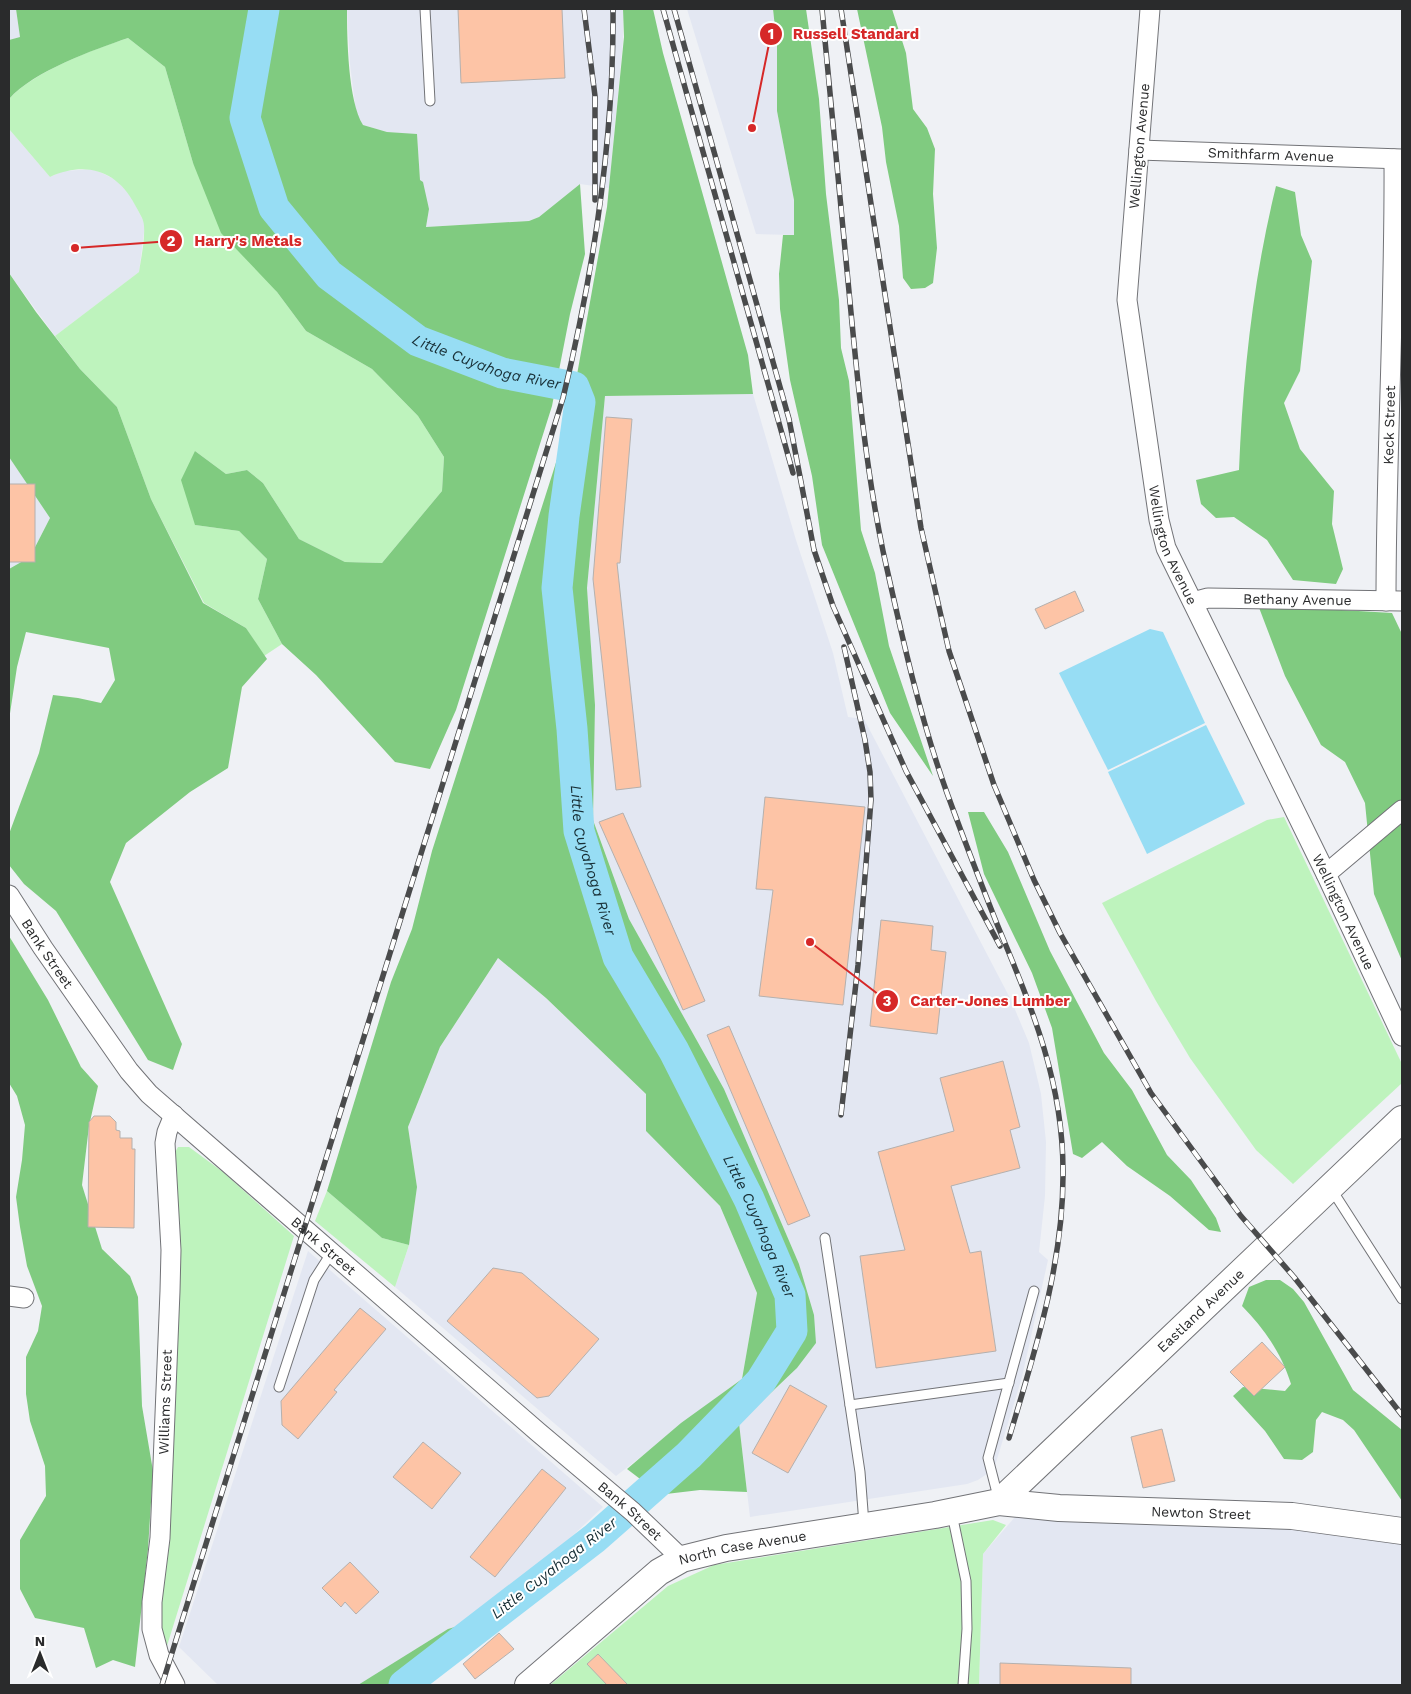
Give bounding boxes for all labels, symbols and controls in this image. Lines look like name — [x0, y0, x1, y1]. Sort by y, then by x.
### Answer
callout: Russell Standard — [758, 19, 930, 49]
text: 1 — [768, 25, 774, 43]
text: Russell Standard — [793, 25, 919, 43]
street label: Wellington Avenue — [1126, 82, 1152, 210]
street label: Smithfarm Avenue — [1208, 144, 1334, 165]
callout: Harry's Metals — [159, 226, 311, 256]
text: 2 — [167, 232, 176, 250]
text: Harry's Metals — [194, 232, 302, 250]
water label: Little Cuyahoga River — [409, 331, 564, 393]
street label: Keck Street — [1380, 385, 1398, 465]
street label: Wellington Avenue — [1146, 484, 1201, 607]
street label: Bethany Avenue — [1243, 591, 1352, 608]
water label: Little Cuyahoga River — [567, 785, 620, 939]
street label: Wellington Avenue — [1309, 851, 1378, 972]
street label: Bank Street — [18, 916, 77, 991]
callout: Carter-Jones Lumber — [875, 986, 1079, 1016]
text: 3 — [883, 992, 892, 1010]
text: Carter-Jones Lumber — [910, 992, 1070, 1010]
water label: Little Cuyahoga River — [719, 1152, 800, 1302]
street label: Bank Street — [288, 1213, 359, 1278]
street label: Eastland Avenue — [1154, 1266, 1247, 1355]
street label: Williams Street — [155, 1349, 175, 1455]
street label: Bank Street — [595, 1478, 665, 1544]
street label: Newton Street — [1151, 1503, 1251, 1523]
water label: Little Cuyahoga River — [488, 1513, 621, 1623]
street label: North Case Avenue — [677, 1527, 807, 1568]
north arrow — [15, 1629, 65, 1679]
text: N — [35, 1633, 45, 1649]

